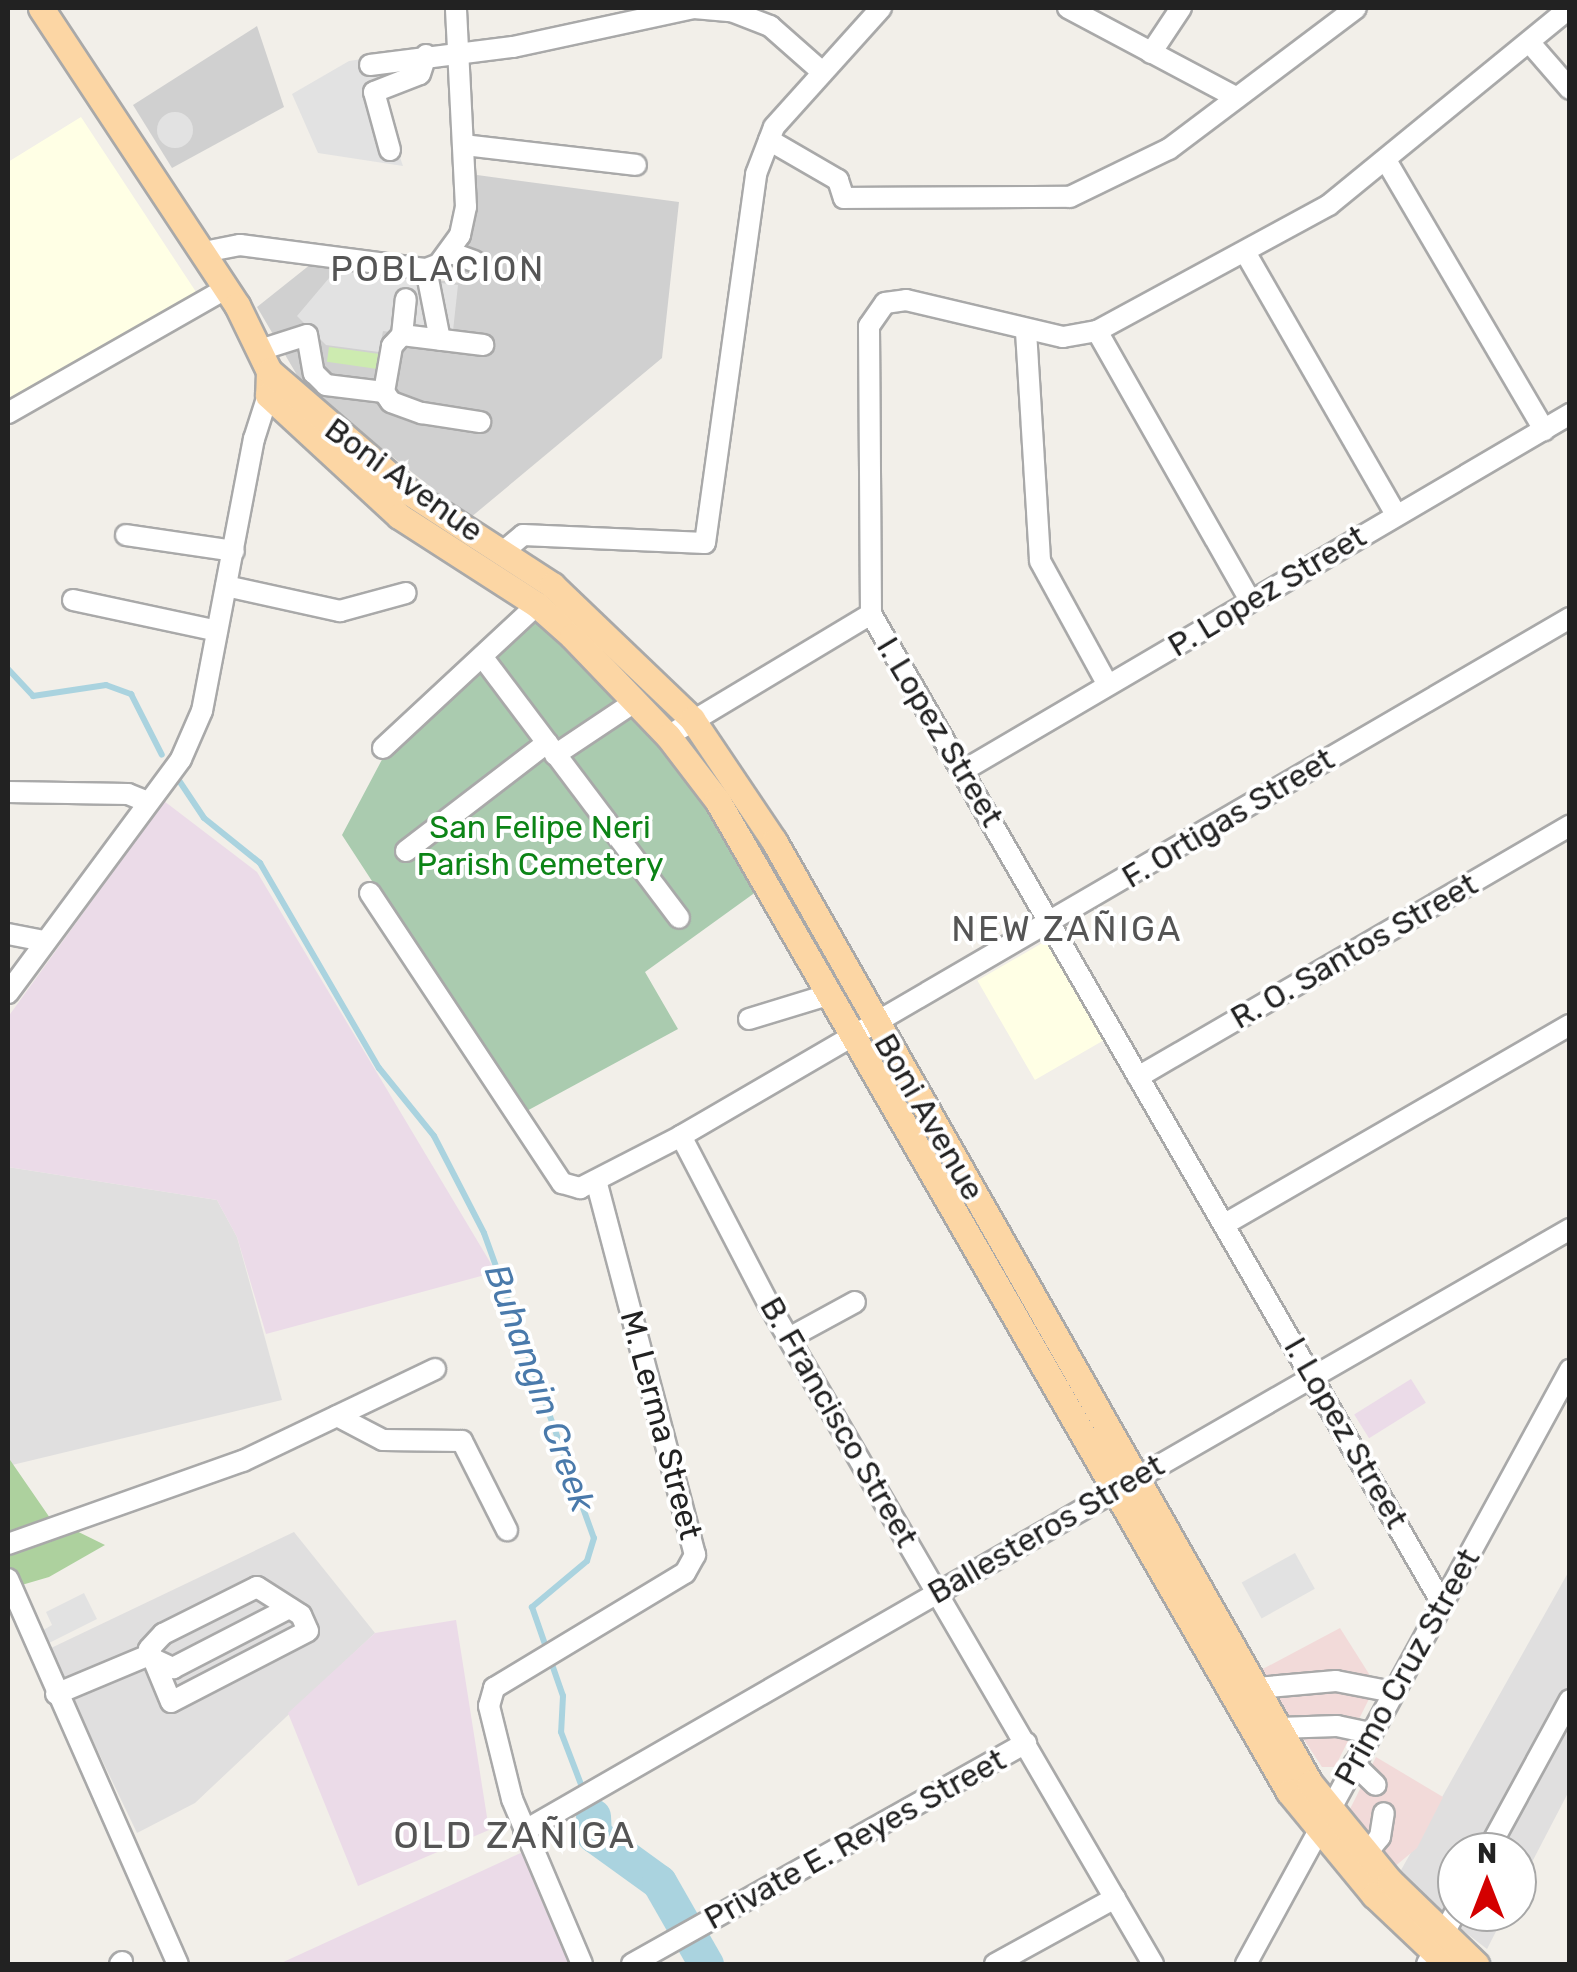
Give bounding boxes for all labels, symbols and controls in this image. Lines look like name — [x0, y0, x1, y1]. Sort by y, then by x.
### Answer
district label: POBLACION — [330, 248, 546, 290]
street label: Boni Avenue — [317, 410, 491, 550]
street label: P. Lopez Street — [1161, 517, 1373, 665]
street label: I. Lopez Street — [868, 630, 1012, 834]
street label: F. Ortigas Street — [1115, 740, 1341, 896]
park label: San Felipe Neri Parish Cemetery — [416, 809, 664, 884]
street label: R. O. Santos Street — [1224, 865, 1484, 1037]
district label: NEW ZAÑIGA — [951, 908, 1183, 950]
street label: Boni Avenue — [866, 1027, 992, 1207]
water label: Buhangin Creek — [476, 1258, 604, 1518]
street label: B. Francisco Street — [752, 1290, 926, 1554]
street label: M. Lerma Street — [612, 1306, 710, 1544]
street label: I. Lopez Street — [1276, 1331, 1416, 1535]
street label: Ballesteros Street — [921, 1446, 1171, 1612]
street label: Primo Cruz Street — [1326, 1542, 1488, 1792]
street label: Private E. Reyes Street — [698, 1740, 1012, 1938]
district label: OLD ZAÑIGA — [393, 1813, 637, 1859]
north arrow — [1437, 1832, 1537, 1932]
text: N — [1477, 1837, 1497, 1870]

